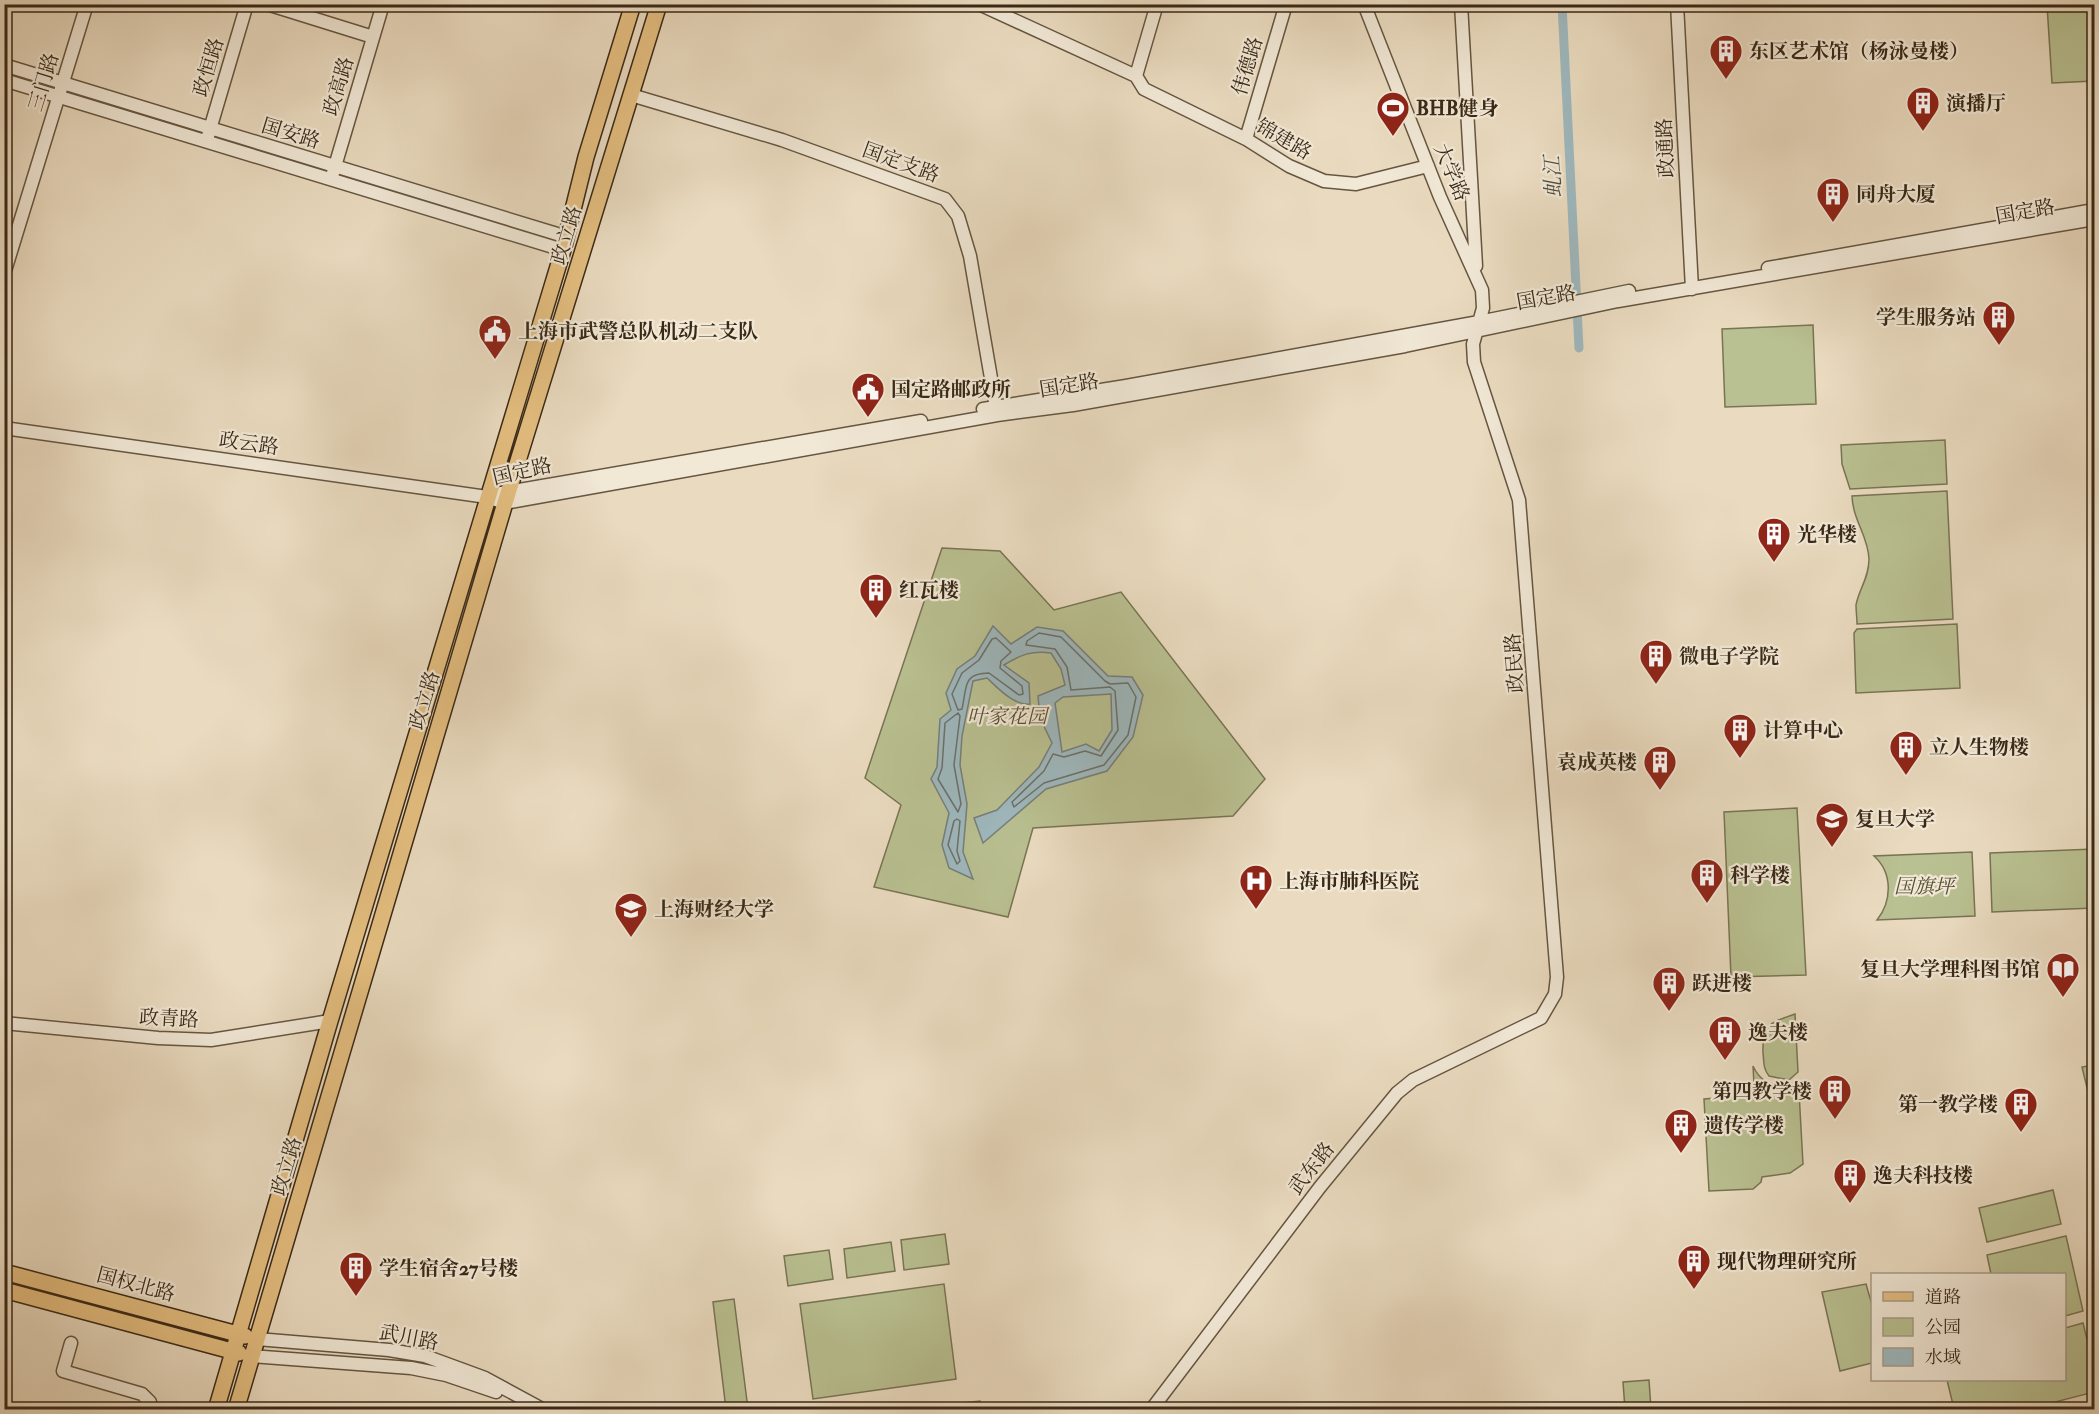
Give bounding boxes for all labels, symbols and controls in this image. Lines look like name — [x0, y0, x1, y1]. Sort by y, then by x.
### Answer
building icon: 东区艺术馆（杨泳曼楼） — [1708, 33, 1744, 80]
street label: 伟德路 — [1227, 34, 1268, 98]
street label: 政恒路 — [188, 35, 229, 99]
place label: 东区艺术馆（杨泳曼楼） — [1749, 39, 1969, 64]
street label: 三门路 — [23, 50, 64, 114]
street label: 政高路 — [318, 54, 359, 118]
building icon: 演播厅 — [1905, 85, 1941, 132]
sports icon: BHB健身 — [1375, 90, 1411, 137]
place label: 演播厅 — [1946, 91, 2006, 116]
place label: BHB健身 — [1416, 96, 1499, 121]
street label: 国安路 — [259, 113, 323, 154]
street label: 锦建路 — [1252, 114, 1316, 165]
street label: 政通路 — [1651, 117, 1680, 179]
street label: 国定支路 — [859, 137, 943, 188]
street label: 大学路 — [1428, 140, 1475, 205]
water label: 虬江 — [1539, 152, 1568, 199]
building icon: 同舟大厦 — [1815, 176, 1851, 223]
place label: 同舟大厦 — [1856, 182, 1936, 207]
street label: 国定路 — [1993, 194, 2057, 229]
street label: 政立路 — [546, 203, 587, 267]
street label: 国定路 — [1514, 280, 1578, 315]
building icon: 学生服务站 — [1981, 299, 2017, 346]
place label: 学生服务站 — [1876, 305, 1976, 330]
public building icon: 上海市武警总队机动二支队 — [477, 313, 513, 360]
place label: 上海市武警总队机动二支队 — [518, 319, 758, 344]
street label: 国定路 — [1037, 368, 1101, 403]
public building icon: 国定路邮政所 — [850, 371, 886, 418]
place label: 国定路邮政所 — [891, 377, 1011, 402]
street label: 政云路 — [217, 427, 280, 460]
street label: 国定路 — [490, 453, 554, 490]
building icon: 光华楼 — [1756, 516, 1792, 563]
place label: 光华楼 — [1797, 522, 1857, 547]
building icon: 红瓦楼 — [858, 572, 894, 619]
place label: 红瓦楼 — [899, 578, 959, 603]
street label: 政民路 — [1500, 632, 1529, 694]
building icon: 微电子学院 — [1638, 638, 1674, 685]
place label: 微电子学院 — [1679, 644, 1779, 669]
street label: 政立路 — [404, 668, 445, 732]
park label: 叶家花园 — [967, 704, 1050, 729]
building icon: 计算中心 — [1722, 712, 1758, 759]
place label: 计算中心 — [1763, 718, 1843, 743]
building icon: 立人生物楼 — [1888, 729, 1924, 776]
place label: 立人生物楼 — [1929, 735, 2029, 760]
building icon: 袁成英楼 — [1642, 744, 1678, 791]
place label: 袁成英楼 — [1557, 750, 1637, 775]
school or university icon: 复旦大学 — [1814, 801, 1850, 848]
place label: 复旦大学 — [1855, 807, 1935, 832]
building icon: 科学楼 — [1689, 857, 1725, 904]
hospital icon: 上海市肺科医院 — [1238, 863, 1274, 910]
place label: 科学楼 — [1730, 863, 1790, 888]
place label: 上海市肺科医院 — [1279, 869, 1419, 894]
park label: 国旗坪 — [1894, 874, 1957, 899]
school or university icon: 上海财经大学 — [613, 891, 649, 938]
place label: 上海财经大学 — [654, 897, 774, 922]
library icon: 复旦大学理科图书馆 — [2045, 951, 2081, 998]
place label: 复旦大学理科图书馆 — [1860, 957, 2040, 982]
building icon: 跃进楼 — [1651, 965, 1687, 1012]
place label: 跃进楼 — [1692, 971, 1752, 996]
street label: 政青路 — [138, 1004, 200, 1033]
building icon: 逸夫楼 — [1707, 1014, 1743, 1061]
place label: 逸夫楼 — [1748, 1020, 1808, 1045]
building icon: 第四教学楼 — [1817, 1073, 1853, 1120]
place label: 第四教学楼 — [1712, 1079, 1812, 1104]
building icon: 第一教学楼 — [2003, 1086, 2039, 1133]
place label: 第一教学楼 — [1898, 1092, 1998, 1117]
building icon: 遗传学楼 — [1663, 1107, 1699, 1154]
place label: 遗传学楼 — [1704, 1113, 1784, 1138]
street label: 政立路 — [266, 1134, 307, 1198]
street label: 武东路 — [1283, 1137, 1340, 1200]
building icon: 逸夫科技楼 — [1832, 1157, 1868, 1204]
place label: 逸夫科技楼 — [1873, 1163, 1973, 1188]
building icon: 现代物理研究所 — [1676, 1243, 1712, 1290]
place label: 现代物理研究所 — [1717, 1249, 1857, 1274]
building icon: 学生宿舍27号楼 — [338, 1250, 374, 1297]
place label: 学生宿舍27号楼 — [379, 1256, 518, 1281]
street label: 国权北路 — [94, 1262, 178, 1307]
legend — [1871, 1273, 2066, 1381]
text: 道路 — [1925, 1286, 1961, 1309]
text: 公园 — [1925, 1316, 1961, 1339]
street label: 武川路 — [377, 1319, 441, 1355]
text: 水域 — [1925, 1346, 1961, 1369]

